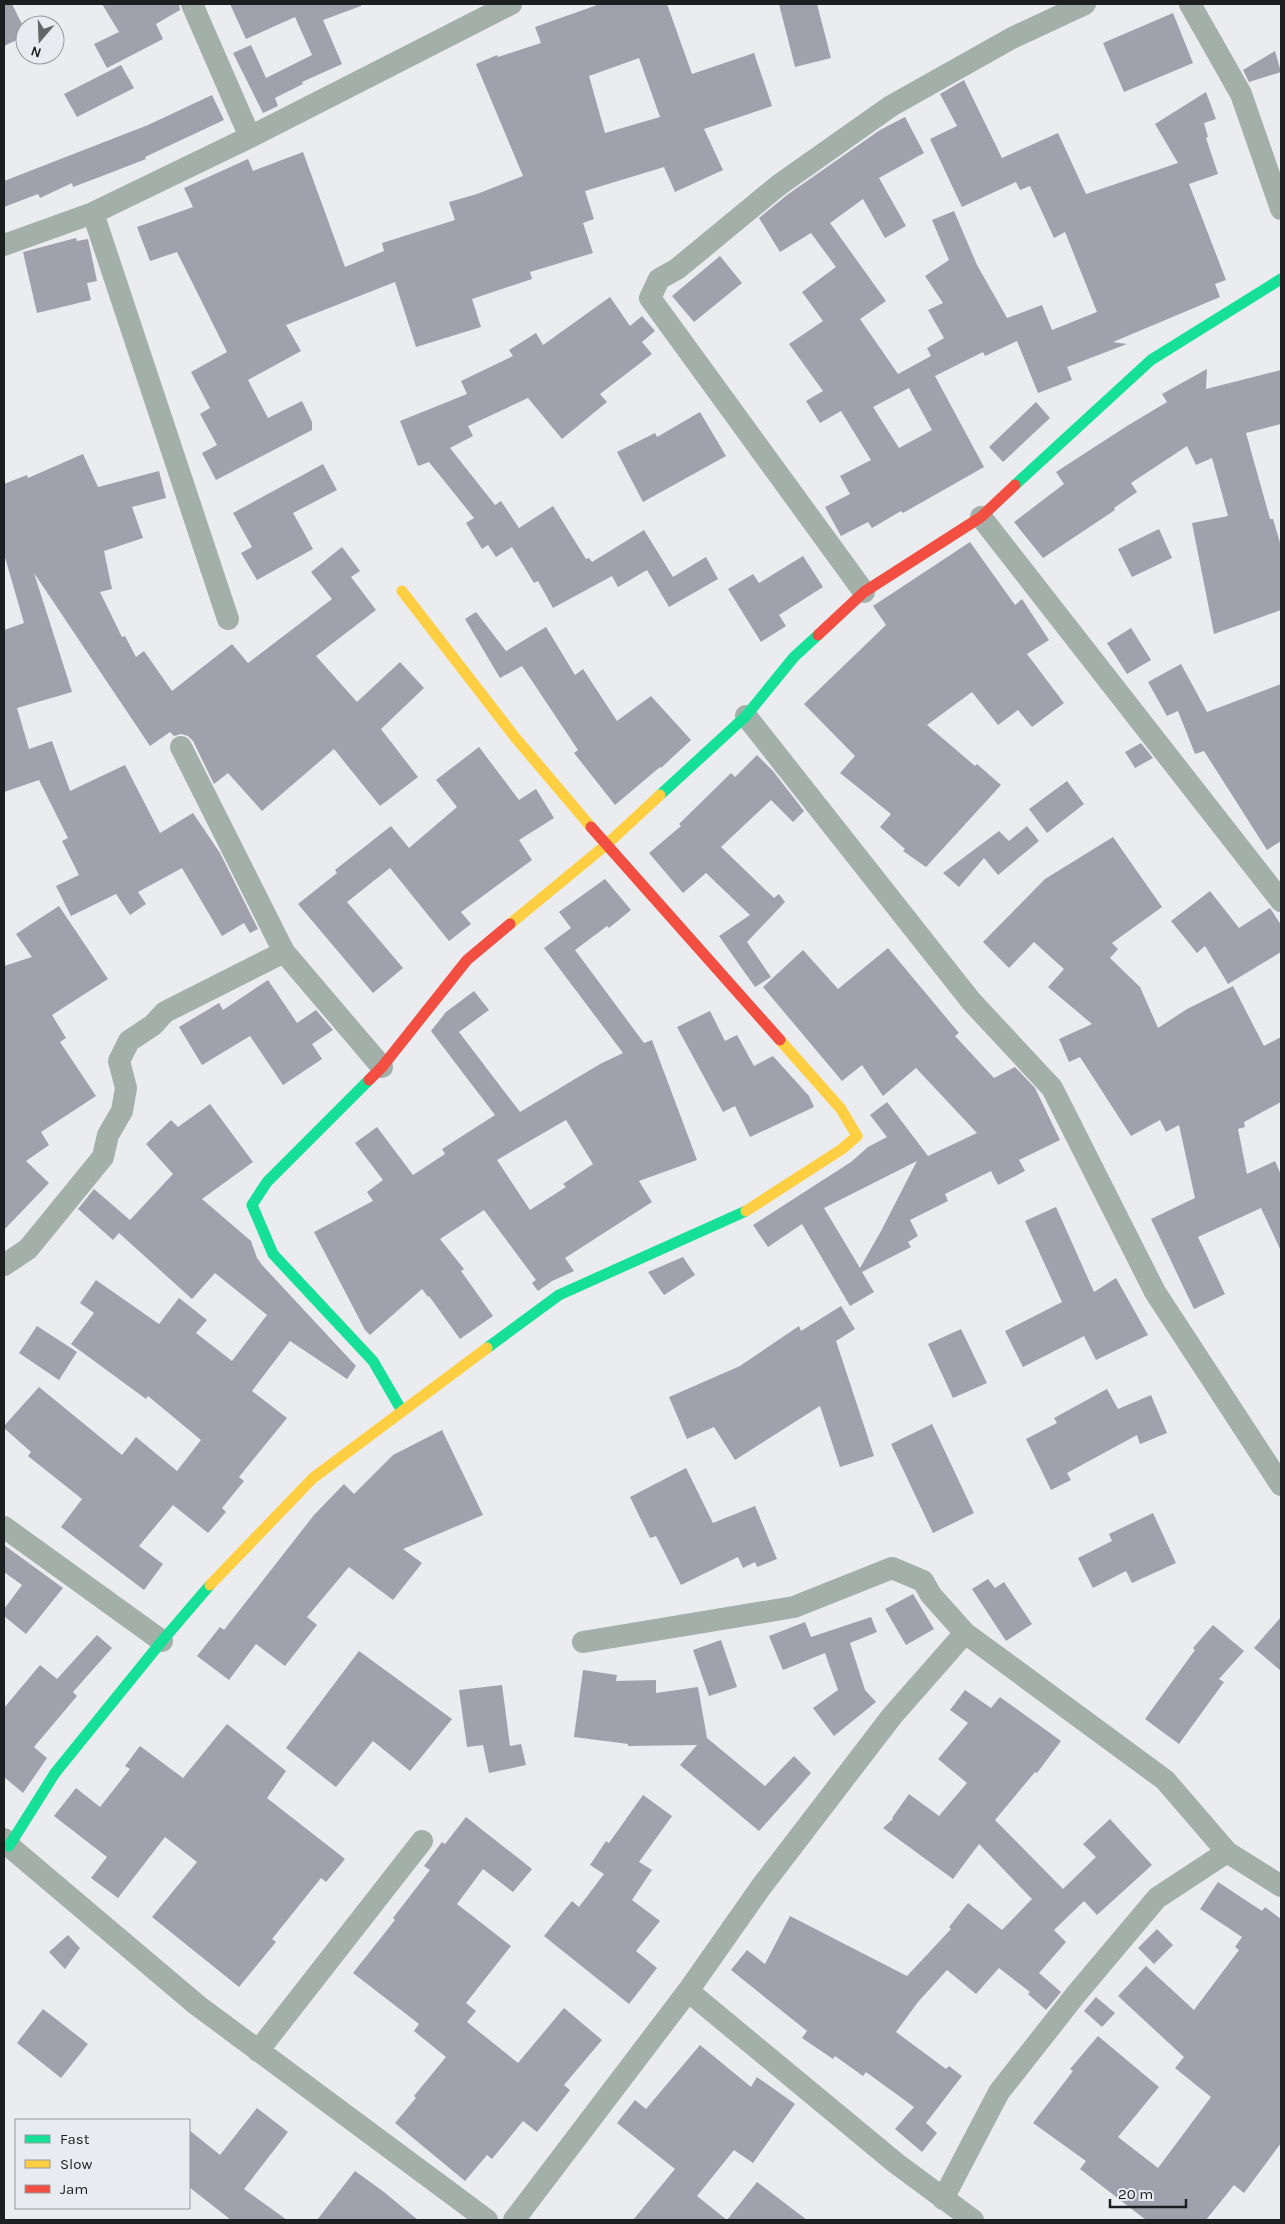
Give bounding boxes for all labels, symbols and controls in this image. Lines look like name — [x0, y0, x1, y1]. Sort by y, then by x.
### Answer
north arrow — [15, 15, 65, 65]
text: N — [28, 42, 43, 61]
legend — [15, 2119, 190, 2209]
text: Fast — [60, 2130, 90, 2148]
text: Slow — [60, 2155, 92, 2173]
scale bar — [1110, 2176, 1186, 2208]
text: Jam — [60, 2180, 88, 2198]
text: 20 m — [1118, 2185, 1153, 2203]

